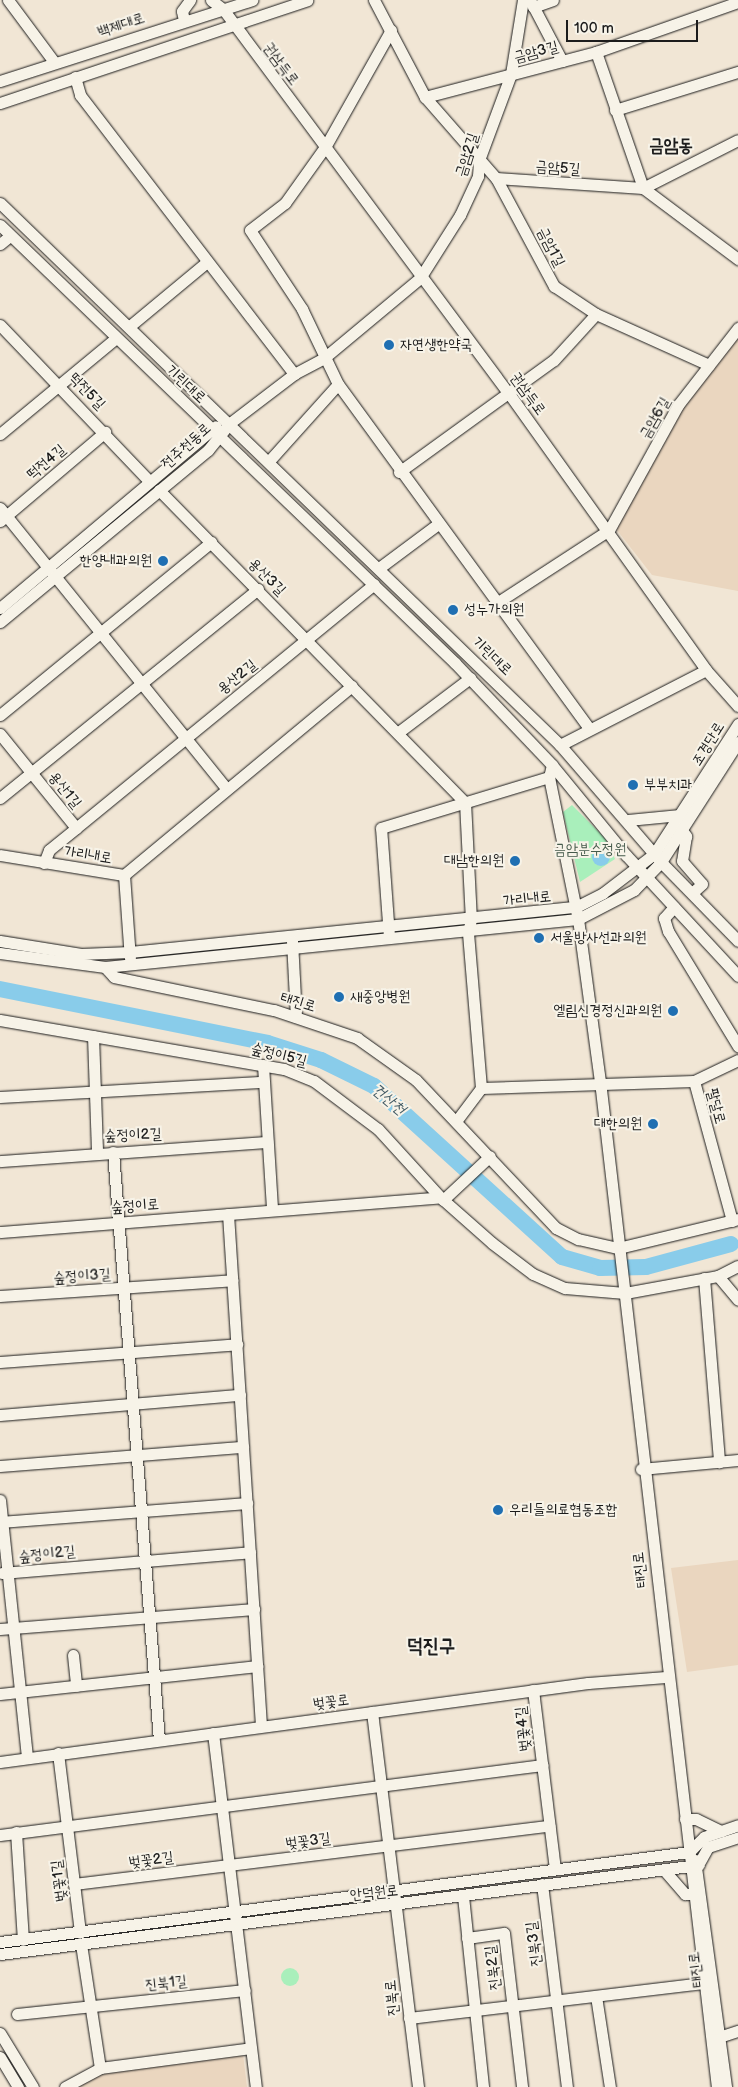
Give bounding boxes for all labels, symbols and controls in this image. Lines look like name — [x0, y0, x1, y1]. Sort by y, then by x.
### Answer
street label: 백제대로 — [95, 9, 147, 41]
scale bar — [568, 10, 700, 42]
text: 100 m — [574, 19, 614, 38]
street label: 금암3길 — [512, 37, 560, 67]
street label: 권삼득로 — [259, 39, 303, 89]
street label: 금암2길 — [452, 131, 482, 179]
district label: 금암동 — [649, 135, 693, 157]
street label: 금암5길 — [535, 157, 581, 179]
street label: 금암1길 — [533, 224, 569, 270]
place label: 자연생한약국 — [400, 336, 472, 354]
marker: 자연생한약국 — [382, 338, 396, 352]
street label: 기린대로 — [162, 361, 210, 407]
street label: 떡전5길 — [65, 369, 109, 413]
street label: 권삼득로 — [507, 369, 549, 419]
street label: 금암6길 — [636, 394, 674, 442]
street label: 전주천동로 — [158, 419, 214, 473]
street label: 떡전4길 — [23, 441, 69, 483]
place label: 한양내과의원 — [80, 552, 152, 570]
marker: 한양내과의원 — [156, 554, 170, 568]
street label: 용산3길 — [245, 555, 289, 599]
place label: 성누가의원 — [464, 601, 524, 619]
marker: 성누가의원 — [446, 603, 460, 617]
street label: 기린대로 — [468, 633, 516, 679]
street label: 용산2길 — [214, 656, 260, 698]
street label: 조경단로 — [688, 719, 728, 769]
street label: 용산1길 — [45, 768, 85, 812]
place label: 부부치과 — [644, 776, 692, 794]
marker: 부부치과 — [626, 778, 640, 792]
park label: 금암분수정원 — [554, 841, 626, 859]
street label: 가리내로 — [63, 842, 113, 868]
place label: 대남한의원 — [444, 852, 504, 870]
marker: 대남한의원 — [508, 854, 522, 868]
street label: 가리내로 — [502, 888, 552, 910]
place label: 서울방사선과의원 — [550, 929, 647, 947]
marker: 서울방사선과의원 — [532, 931, 546, 945]
street label: 태진로 — [278, 988, 318, 1016]
place label: 새중앙병원 — [350, 988, 410, 1006]
marker: 새중앙병원 — [332, 990, 346, 1004]
place label: 엘림신경정신과의원 — [553, 1002, 662, 1020]
marker: 엘림신경정신과의원 — [666, 1004, 680, 1018]
street label: 숲정이5길 — [249, 1039, 309, 1071]
water label: 건산천 — [367, 1080, 409, 1120]
street label: 팔달로 — [703, 1086, 729, 1126]
place label: 대한의원 — [594, 1115, 642, 1133]
marker: 대한의원 — [646, 1117, 660, 1131]
street label: 숲정이2길 — [104, 1125, 162, 1145]
street label: 숲정이로 — [110, 1195, 160, 1217]
street label: 숲정이3길 — [53, 1265, 111, 1287]
place label: 우리들의료협동조합 — [509, 1501, 618, 1519]
marker: 우리들의료협동조합 — [491, 1503, 505, 1517]
street label: 숲정이2길 — [18, 1542, 76, 1566]
street label: 태진로 — [629, 1551, 651, 1589]
district label: 덕진구 — [407, 1634, 455, 1658]
street label: 벚꽃로 — [312, 1691, 350, 1713]
street label: 벚꽃4길 — [512, 1706, 534, 1752]
street label: 벚꽃3길 — [284, 1829, 332, 1853]
street label: 벚꽃2길 — [128, 1848, 174, 1872]
street label: 벚꽃1길 — [48, 1859, 70, 1903]
street label: 안덕원로 — [349, 1882, 399, 1904]
street label: 진북3길 — [522, 1920, 546, 1968]
street label: 진북2길 — [481, 1945, 505, 1991]
street label: 태진로 — [685, 1951, 707, 1989]
street label: 진북1길 — [144, 1972, 188, 1994]
street label: 진북로 — [381, 1979, 403, 2017]

